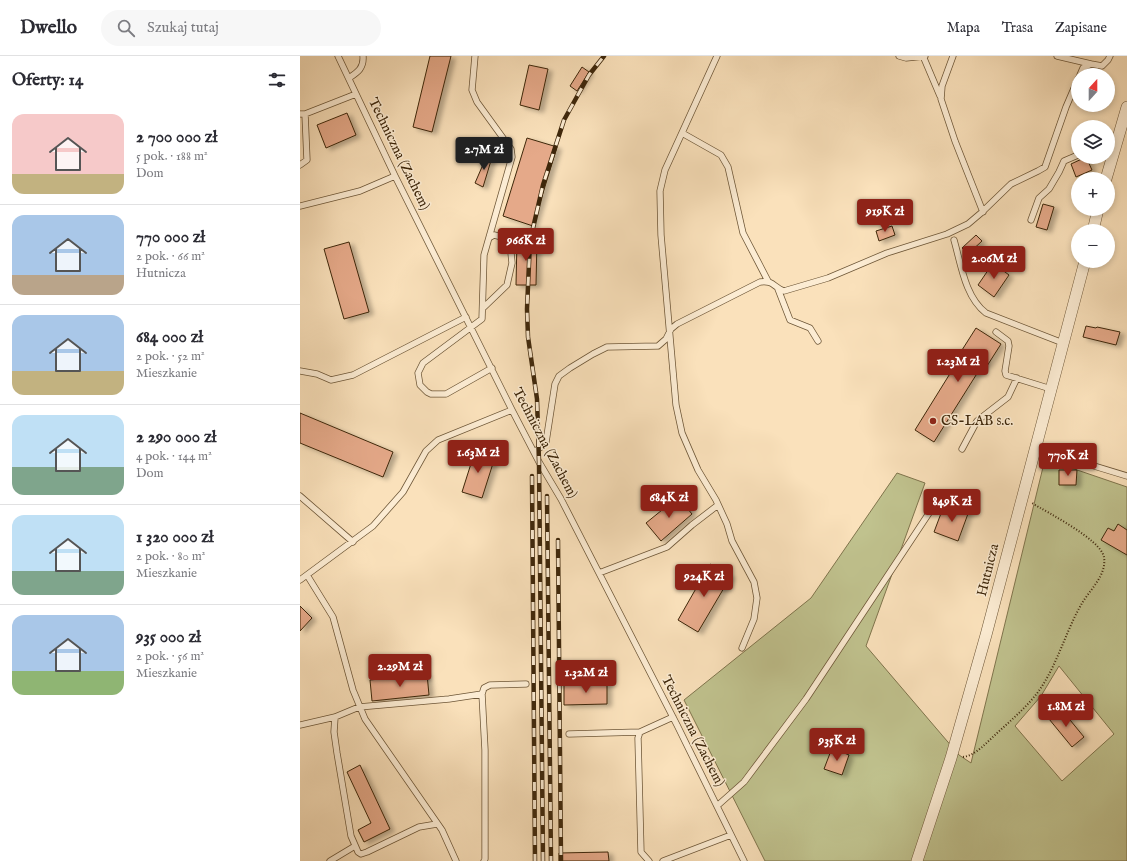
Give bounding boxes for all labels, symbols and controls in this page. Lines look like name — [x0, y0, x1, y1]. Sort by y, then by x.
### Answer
search box — [101, 10, 381, 46]
text: Dwello — [20, 16, 77, 40]
icon: search — [115, 17, 137, 39]
text: Szukaj tutaj — [147, 18, 219, 37]
text: Mapa — [947, 19, 980, 37]
text: Trasa — [1002, 19, 1033, 37]
text: Zapisane — [1055, 19, 1107, 37]
north arrow — [1071, 68, 1115, 112]
map controls — [1071, 68, 1115, 268]
icon: filters — [266, 69, 288, 91]
text: Oferty: 14 — [12, 70, 83, 91]
street label: Techniczna (Zachem) — [364, 95, 434, 213]
button: layers — [1071, 120, 1115, 164]
text: 2 700 000 zł — [136, 127, 217, 148]
icon: home — [44, 130, 92, 178]
pin: 2.7M zł — [447, 137, 521, 171]
text: 2.7M zł — [465, 141, 503, 158]
text: 5 pok. · 188 m² — [136, 148, 208, 165]
text: Dom — [136, 165, 164, 182]
button: + — [1071, 172, 1115, 216]
pin: 919K zł — [848, 199, 922, 233]
text: 919K zł — [866, 203, 904, 220]
button: − — [1071, 224, 1115, 268]
text: 770 000 zł — [136, 227, 205, 248]
pin: 966K zł — [489, 228, 563, 262]
icon: home — [44, 231, 92, 279]
text: 966K zł — [507, 232, 545, 249]
pin: 2.06M zł — [953, 246, 1035, 280]
text: 2 pok. · 66 m² — [136, 248, 205, 265]
text: 2.06M zł — [971, 250, 1017, 267]
text: Hutnicza — [136, 265, 186, 282]
text: 684 000 zł — [136, 327, 203, 348]
icon: home — [44, 331, 92, 379]
text: 2 pok. · 52 m² — [136, 348, 205, 365]
pin: 1.23M zł — [917, 349, 999, 383]
text: 1.23M zł — [936, 353, 980, 370]
text: Mieszkanie — [136, 365, 197, 382]
street label: Techniczna (Zachem) — [508, 385, 582, 501]
place label: CS-LAB s.c. — [941, 412, 1013, 430]
marker: CS-LAB s.c. — [928, 416, 938, 426]
text: 2 290 000 zł — [136, 427, 216, 448]
icon: home — [44, 431, 92, 479]
pin: 1.63M zł — [437, 440, 519, 474]
pin: 770K zł — [1031, 443, 1105, 477]
text: 1.63M zł — [457, 444, 499, 461]
text: 770K zł — [1048, 447, 1088, 464]
text: 4 pok. · 144 m² — [136, 448, 212, 465]
text: Dom — [136, 465, 164, 482]
pin: 684K zł — [632, 485, 706, 519]
text: 684K zł — [650, 489, 688, 506]
pin: 849K zł — [915, 489, 989, 523]
text: 849K zł — [933, 493, 971, 510]
text: 1 320 000 zł — [136, 527, 214, 548]
icon: home — [44, 531, 92, 579]
street label: Hutnicza — [973, 541, 1003, 598]
text: 2 pok. · 80 m² — [136, 548, 205, 565]
pin: 924K zł — [667, 564, 741, 598]
text: Mieszkanie — [136, 565, 197, 582]
text: 924K zł — [684, 568, 724, 585]
text: 935 000 zł — [136, 627, 201, 648]
icon: home — [44, 631, 92, 679]
text: 2 pok. · 56 m² — [136, 648, 204, 665]
pin: 2.29M zł — [359, 654, 441, 688]
text: 2.29M zł — [377, 658, 423, 675]
pin: 1.32M zł — [545, 660, 627, 694]
text: 1.32M zł — [564, 664, 608, 681]
text: Mieszkanie — [136, 665, 197, 682]
street label: Techniczna (Zachem) — [657, 672, 729, 790]
pin: 1.8M zł — [1029, 694, 1103, 728]
text: 1.8M zł — [1047, 698, 1085, 715]
pin: 935K zł — [800, 728, 874, 762]
text: 935K zł — [818, 732, 856, 749]

